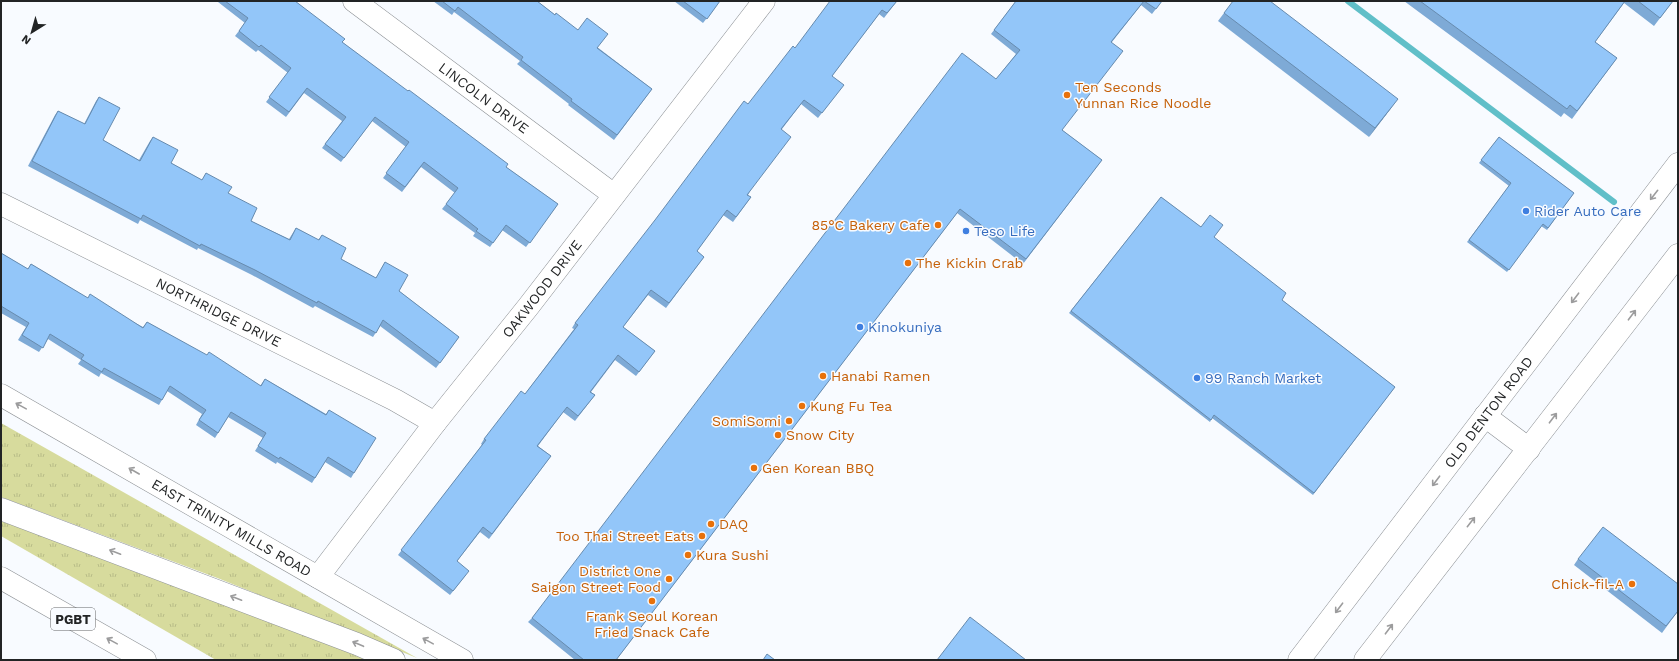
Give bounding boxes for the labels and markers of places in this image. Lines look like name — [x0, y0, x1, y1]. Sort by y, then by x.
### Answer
place label: Ten Seconds Yunnan Rice Noodle — [1075, 79, 1211, 111]
marker: Ten Seconds Yunnan Rice Noodle — [1062, 90, 1072, 100]
place label: Rider Auto Care — [1534, 203, 1641, 219]
marker: Rider Auto Care — [1521, 206, 1531, 216]
place label: 85°C Bakery Cafe — [811, 217, 930, 233]
marker: 85°C Bakery Cafe — [933, 220, 943, 230]
place label: Teso Life — [974, 223, 1035, 239]
marker: Teso Life — [961, 226, 971, 236]
place label: The Kickin Crab — [916, 255, 1023, 271]
marker: The Kickin Crab — [903, 258, 913, 268]
place label: Kinokuniya — [868, 319, 942, 335]
marker: Kinokuniya — [855, 322, 865, 332]
place label: Hanabi Ramen — [831, 368, 930, 384]
place label: 99 Ranch Market — [1205, 370, 1321, 386]
marker: Hanabi Ramen — [818, 371, 828, 381]
marker: 99 Ranch Market — [1192, 373, 1202, 383]
place label: Kung Fu Tea — [810, 398, 892, 414]
marker: Kung Fu Tea — [797, 401, 807, 411]
place label: SomiSomi — [712, 413, 781, 429]
marker: SomiSomi — [784, 416, 794, 426]
place label: Snow City — [786, 427, 855, 443]
marker: Snow City — [773, 430, 783, 440]
place label: Gen Korean BBQ — [762, 460, 874, 476]
marker: Gen Korean BBQ — [749, 463, 759, 473]
place label: DAQ — [719, 516, 748, 532]
marker: DAQ — [706, 519, 716, 529]
place label: Too Thai Street Eats — [556, 528, 694, 544]
marker: Too Thai Street Eats — [697, 531, 707, 541]
place label: Kura Sushi — [696, 547, 769, 563]
marker: Kura Sushi — [683, 550, 693, 560]
place label: District One Saigon Street Food — [531, 563, 661, 595]
marker: District One Saigon Street Food — [664, 574, 674, 584]
place label: Chick-fil-A — [1551, 576, 1624, 592]
marker: Chick-fil-A — [1627, 579, 1637, 589]
marker: Frank Seoul Korean Fried Snack Cafe — [647, 596, 657, 606]
place label: Frank Seoul Korean Fried Snack Cafe — [586, 608, 718, 640]

